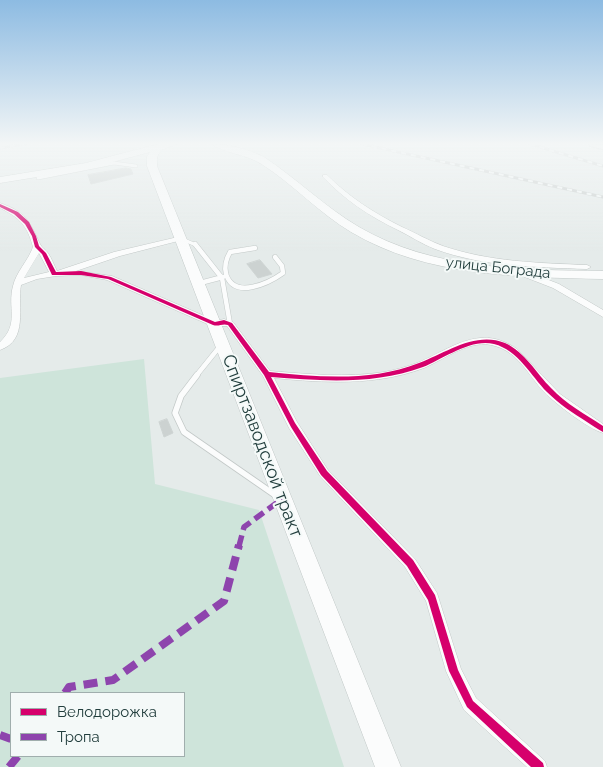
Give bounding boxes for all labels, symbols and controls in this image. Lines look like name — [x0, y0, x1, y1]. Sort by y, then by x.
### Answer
street label: улица Бограда — [445, 254, 551, 282]
street label: Спиртзаводской тракт — [217, 352, 307, 540]
legend — [10, 692, 185, 757]
text: Велодорожка — [57, 703, 157, 721]
text: Тропа — [57, 728, 100, 746]

